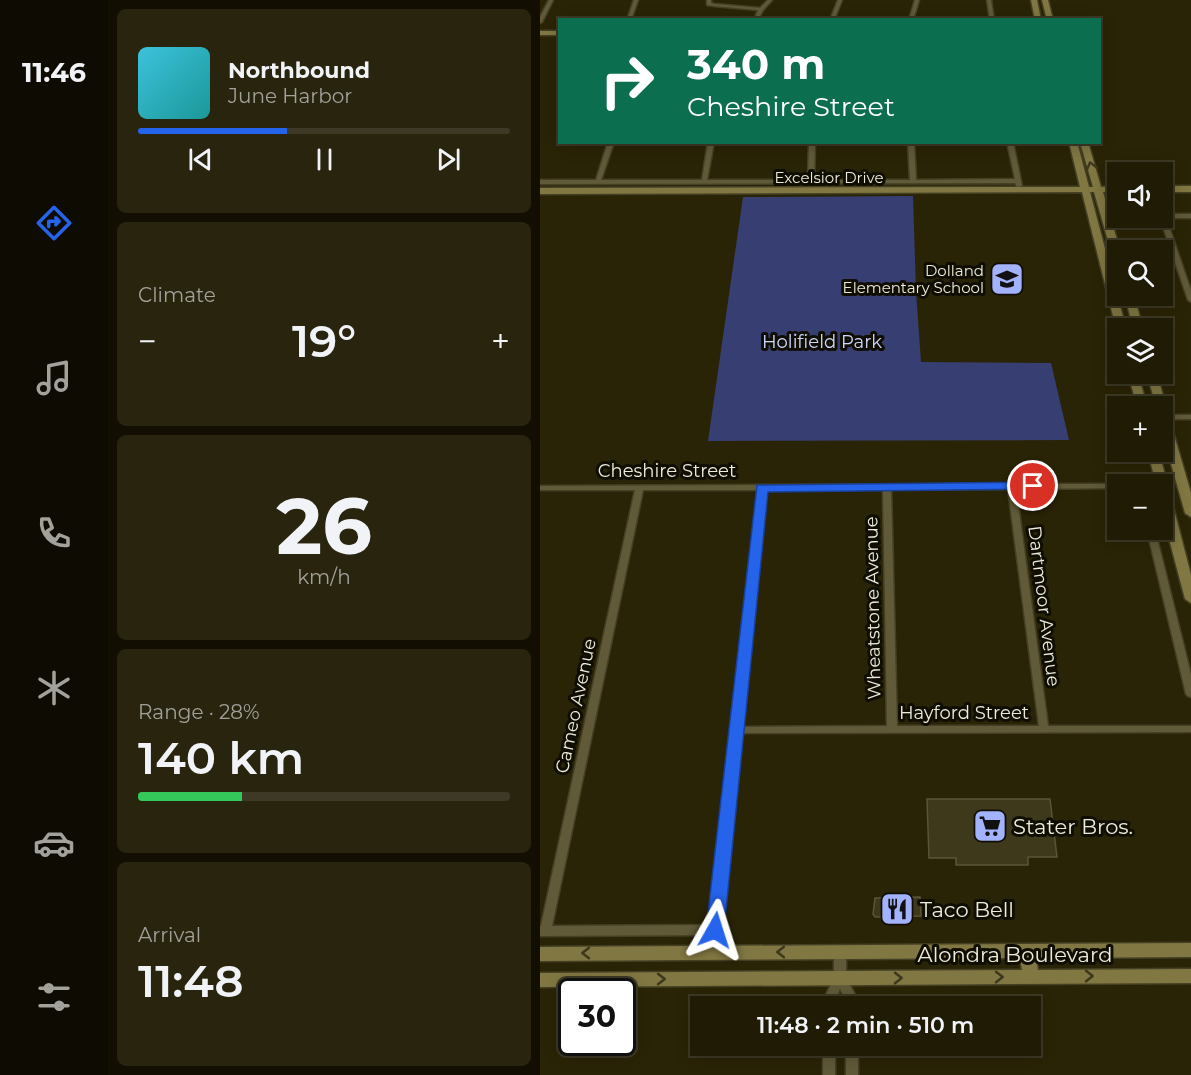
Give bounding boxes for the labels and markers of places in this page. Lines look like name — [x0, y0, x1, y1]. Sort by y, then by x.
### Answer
place label: Dolland Elementary School — [843, 261, 984, 297]
school or university icon: Dolland Elementary School — [989, 261, 1025, 297]
pin — [1007, 460, 1058, 511]
supermarket icon: Stater Bros. — [972, 808, 1008, 844]
place label: Stater Bros. — [1013, 814, 1133, 839]
restaurant icon: Taco Bell — [879, 891, 915, 927]
place label: Taco Bell — [920, 897, 1014, 922]

